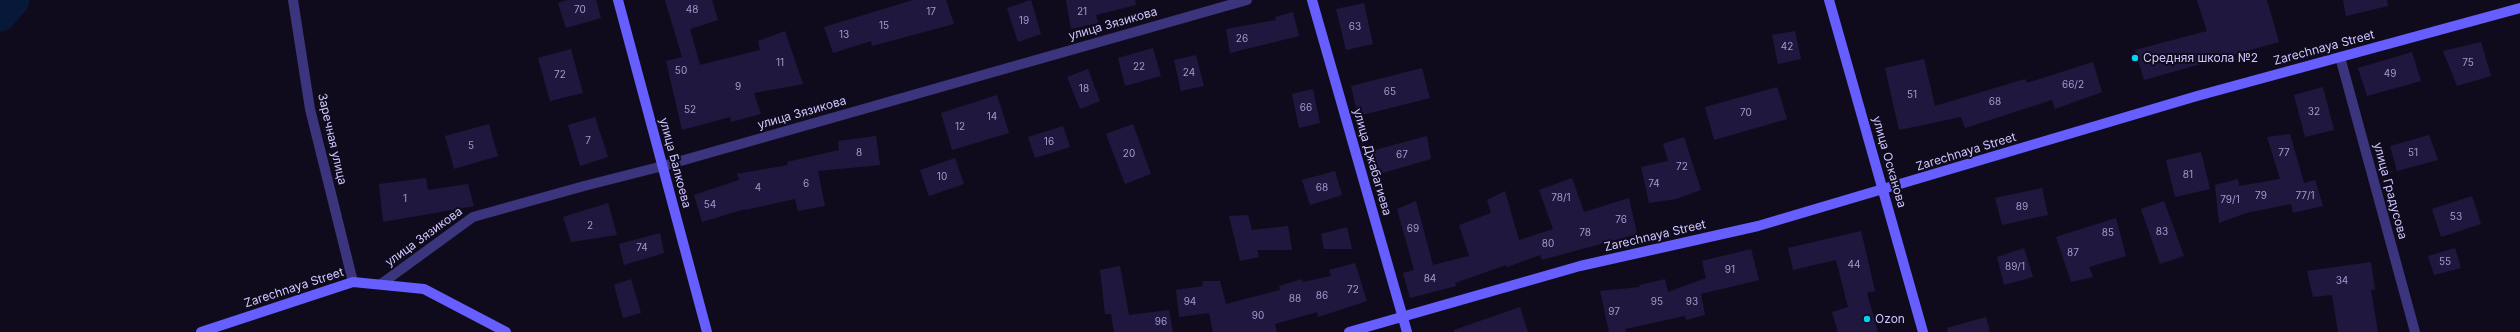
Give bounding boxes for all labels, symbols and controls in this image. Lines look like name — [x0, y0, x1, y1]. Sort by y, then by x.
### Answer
house number: 70 — [574, 4, 586, 16]
house number: 48 — [686, 4, 698, 16]
street label: улица Зязикова — [1067, 4, 1159, 44]
house number: 17 — [926, 6, 936, 18]
house number: 21 — [1077, 6, 1087, 18]
house number: 19 — [1019, 15, 1029, 27]
house number: 15 — [879, 20, 889, 32]
house number: 63 — [1349, 21, 1361, 33]
street label: Zarechnaya Street — [2272, 28, 2376, 68]
house number: 13 — [839, 29, 849, 41]
house number: 26 — [1236, 33, 1248, 45]
house number: 42 — [1781, 41, 1793, 53]
place label: Средняя школа №2 — [2143, 51, 2258, 65]
marker: Средняя школа №2 — [2130, 53, 2140, 63]
house number: 11 — [776, 57, 784, 69]
house number: 75 — [2462, 57, 2474, 69]
house number: 22 — [1133, 61, 1145, 73]
house number: 50 — [675, 65, 687, 77]
house number: 24 — [1183, 67, 1195, 79]
house number: 49 — [2384, 68, 2396, 80]
house number: 72 — [554, 69, 566, 81]
house number: 66/2 — [2062, 79, 2084, 91]
house number: 9 — [735, 81, 741, 93]
house number: 18 — [1079, 83, 1089, 95]
house number: 65 — [1384, 86, 1396, 98]
house number: 51 — [1907, 89, 1917, 101]
street label: Заречная улица — [314, 92, 350, 186]
street label: улица Зязикова — [756, 93, 848, 133]
house number: 68 — [1989, 96, 2001, 108]
house number: 66 — [1300, 102, 1312, 114]
house number: 52 — [684, 104, 696, 116]
house number: 32 — [2308, 106, 2320, 118]
street label: улица Джабагиева — [1350, 107, 1394, 217]
house number: 70 — [1740, 107, 1752, 119]
house number: 14 — [987, 111, 997, 123]
street label: улица Осканова — [1869, 115, 1909, 209]
street label: улица Балкоева — [656, 116, 694, 210]
house number: 12 — [955, 121, 965, 133]
street label: Zarechnaya Street — [1914, 130, 2018, 174]
house number: 7 — [585, 135, 591, 147]
house number: 16 — [1044, 136, 1054, 148]
house number: 5 — [468, 140, 474, 152]
street label: улица Градусова — [2370, 141, 2410, 241]
house number: 8 — [856, 147, 862, 159]
house number: 77 — [2278, 147, 2290, 159]
house number: 51 — [2408, 147, 2418, 159]
house number: 20 — [1123, 148, 1135, 160]
house number: 67 — [1396, 149, 1408, 161]
house number: 72 — [1676, 161, 1688, 173]
house number: 81 — [2183, 169, 2193, 181]
house number: 10 — [937, 171, 947, 183]
house number: 6 — [803, 178, 809, 190]
house number: 74 — [1648, 178, 1660, 190]
house number: 4 — [755, 182, 761, 194]
house number: 68 — [1316, 182, 1328, 194]
house number: 79 — [2255, 190, 2267, 202]
house number: 77/1 — [2295, 190, 2315, 202]
house number: 78/1 — [1551, 192, 1571, 204]
house number: 1 — [403, 193, 407, 205]
house number: 79/1 — [2220, 194, 2240, 206]
house number: 54 — [704, 199, 716, 211]
house number: 89 — [2016, 201, 2028, 213]
street label: улица Зязикова — [383, 204, 465, 270]
house number: 53 — [2450, 211, 2462, 223]
house number: 76 — [1615, 214, 1627, 226]
street label: Zarechnaya Street — [1603, 217, 1707, 255]
house number: 2 — [587, 220, 593, 232]
house number: 69 — [1407, 223, 1419, 235]
house number: 83 — [2156, 226, 2168, 238]
house number: 78 — [1579, 227, 1591, 239]
house number: 85 — [2102, 227, 2114, 239]
house number: 80 — [1542, 238, 1554, 250]
house number: 74 — [636, 242, 648, 254]
house number: 87 — [2067, 247, 2079, 259]
house number: 55 — [2439, 256, 2451, 268]
house number: 44 — [1848, 259, 1860, 271]
house number: 89/1 — [2005, 261, 2025, 273]
house number: 91 — [1725, 264, 1735, 276]
street label: Zarechnaya Street — [242, 265, 346, 311]
house number: 84 — [1424, 273, 1436, 285]
house number: 34 — [2336, 275, 2348, 287]
house number: 72 — [1347, 284, 1359, 296]
house number: 86 — [1316, 290, 1328, 302]
house number: 88 — [1289, 293, 1301, 305]
house number: 94 — [1184, 296, 1196, 308]
house number: 95 — [1651, 296, 1663, 308]
house number: 93 — [1686, 296, 1698, 308]
house number: 97 — [1608, 306, 1620, 318]
house number: 90 — [1252, 310, 1264, 322]
place label: Ozon — [1875, 312, 1905, 326]
marker: Ozon — [1862, 314, 1872, 324]
house number: 96 — [1155, 316, 1167, 328]

